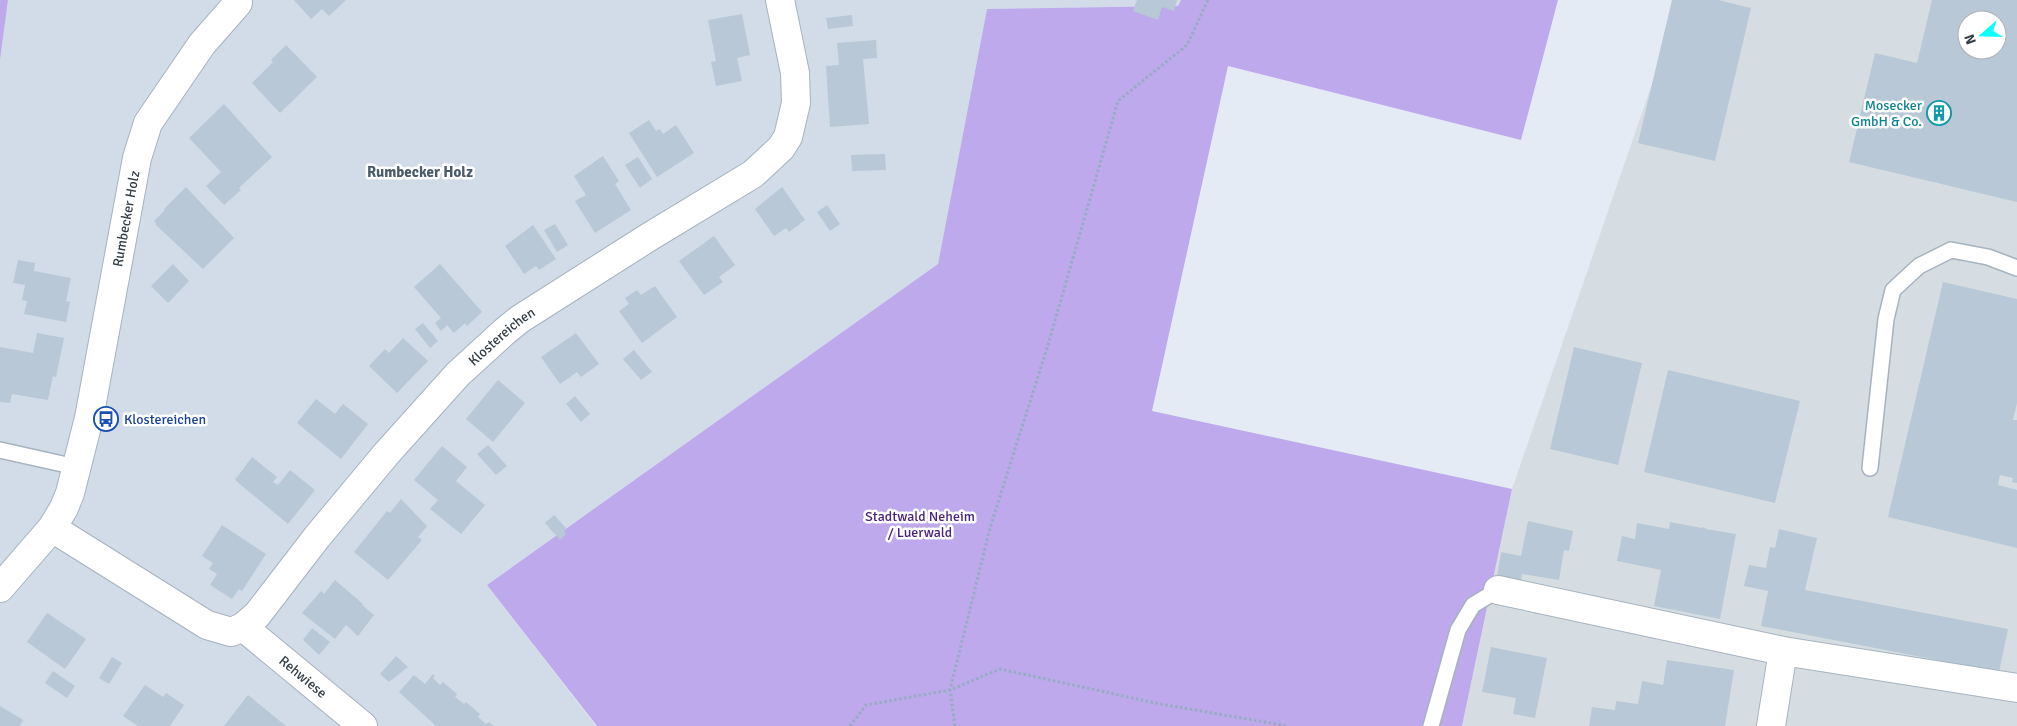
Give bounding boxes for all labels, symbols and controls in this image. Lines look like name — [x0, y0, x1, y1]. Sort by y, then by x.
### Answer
north arrow — [1957, 10, 2007, 60]
text: N — [1961, 32, 1980, 47]
place label: Mosecker GmbH & Co. — [1851, 97, 1923, 130]
building icon: Mosecker GmbH & Co. — [1926, 100, 1952, 126]
district label: Rumbecker Holz — [367, 163, 473, 181]
street label: Rumbecker Holz — [109, 169, 143, 268]
street label: Klostereichen — [465, 303, 538, 369]
bus stop icon: Klostereichen — [93, 406, 119, 432]
place label: Klostereichen — [124, 411, 206, 428]
park label: Stadtwald Neheim / Luerwald — [865, 508, 975, 541]
street label: Rehwiese — [276, 652, 331, 701]

